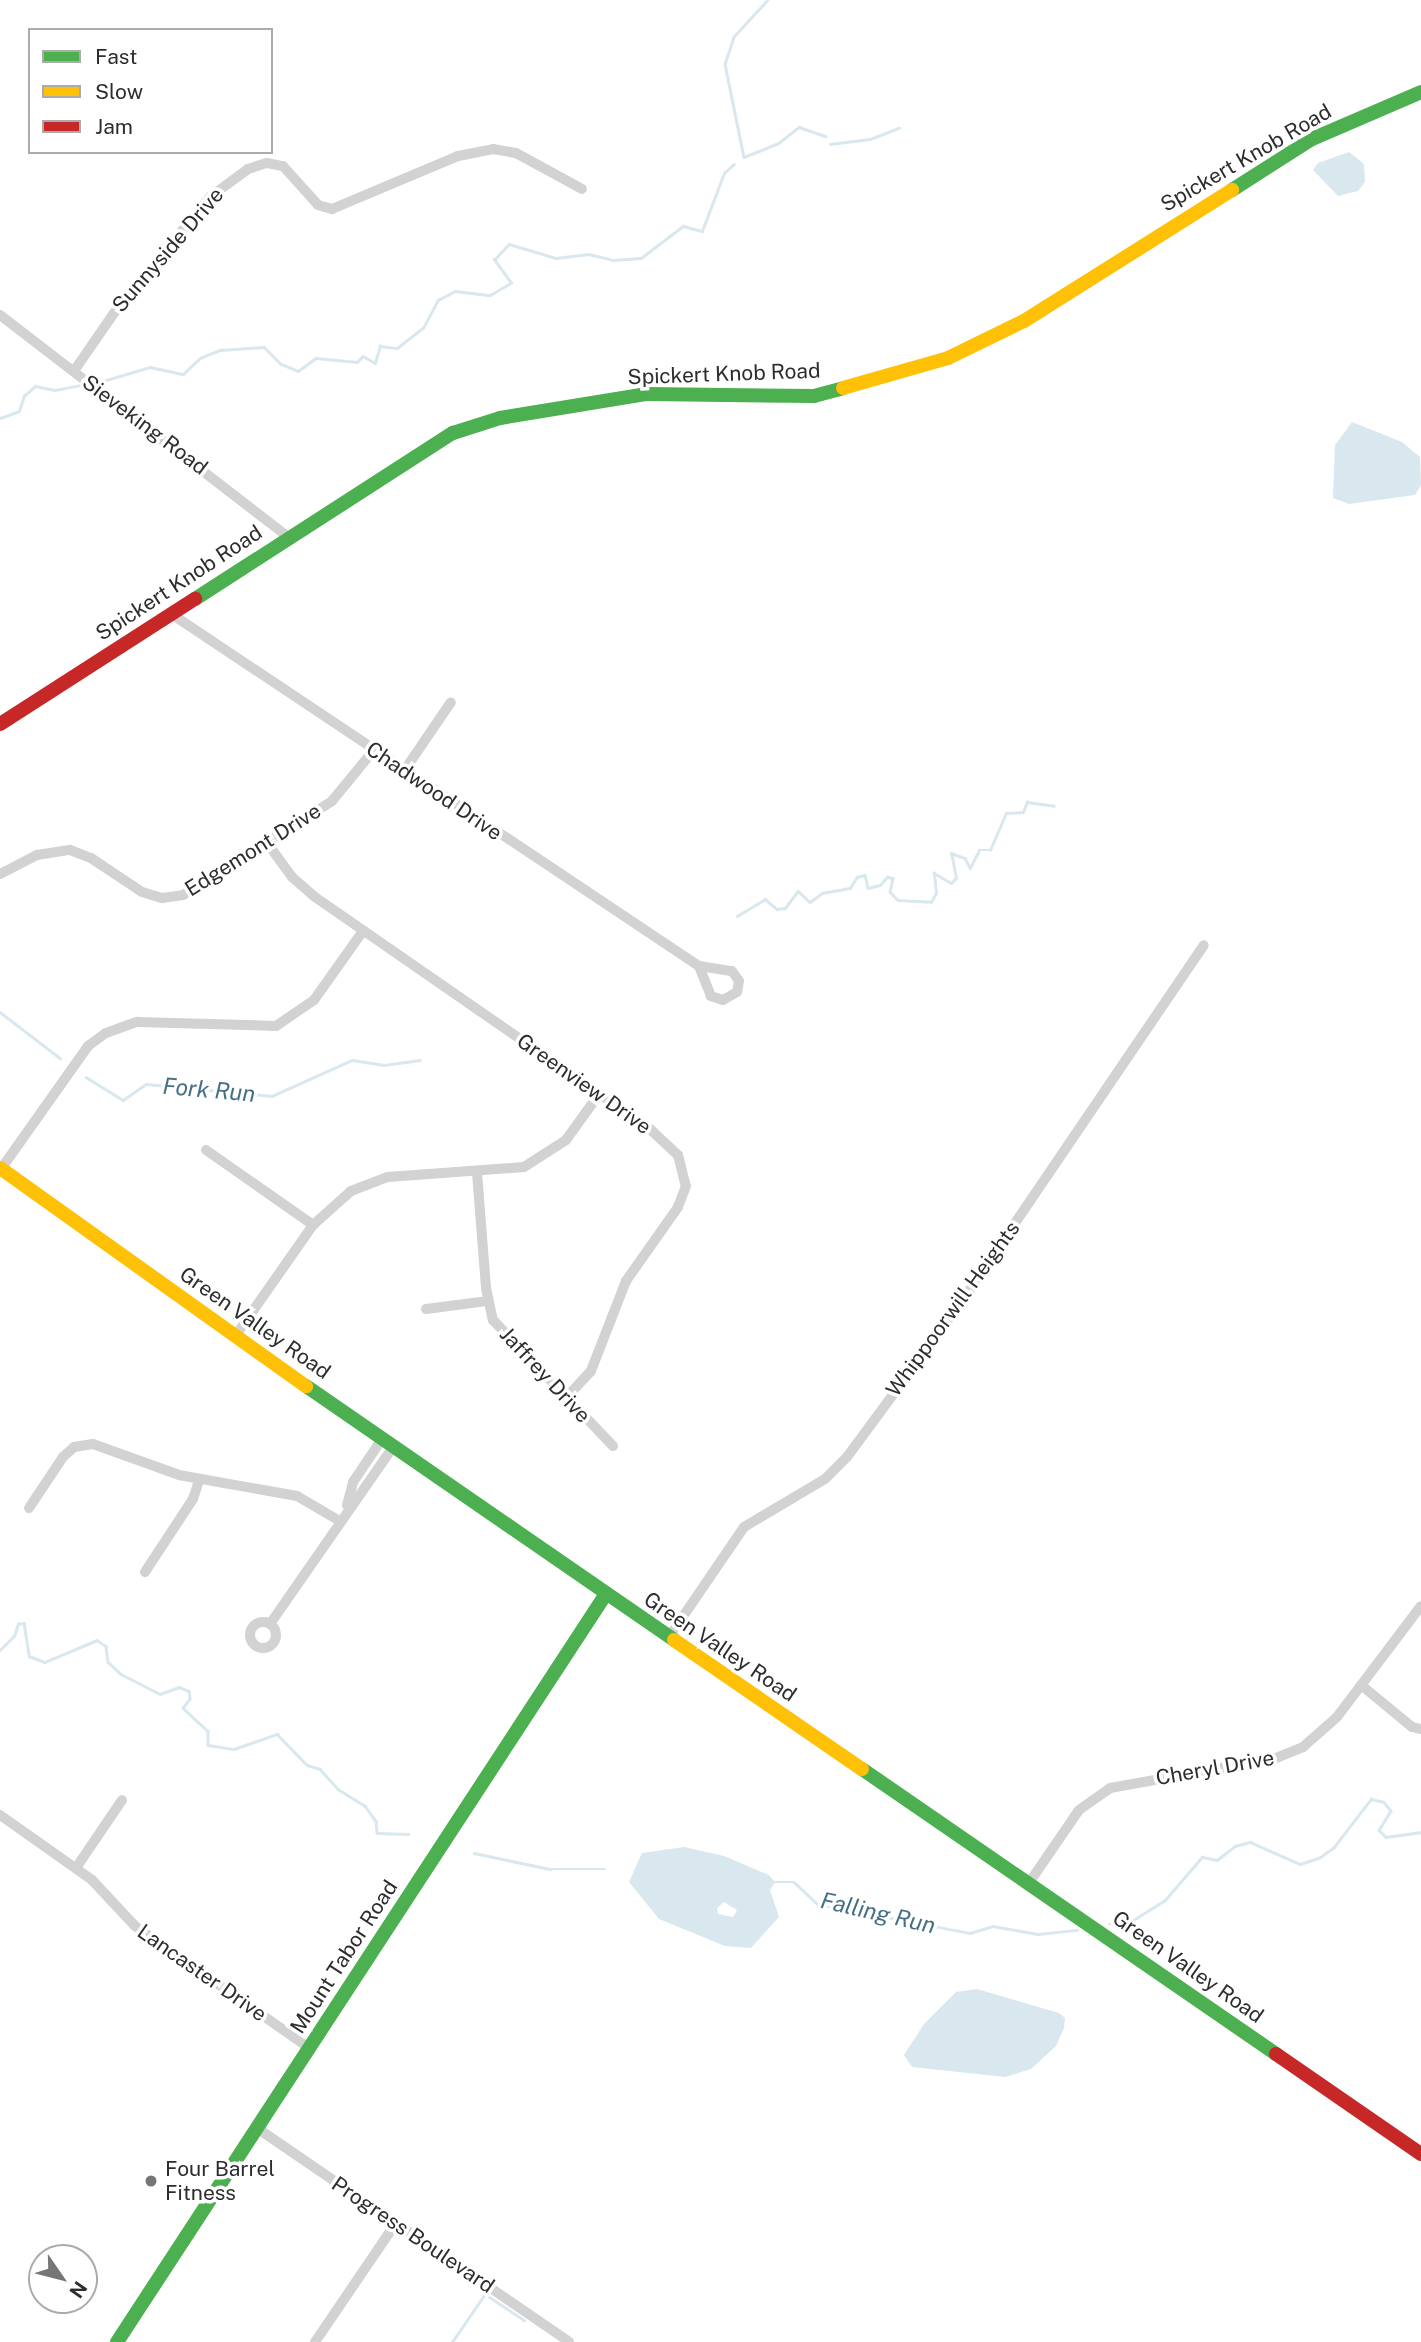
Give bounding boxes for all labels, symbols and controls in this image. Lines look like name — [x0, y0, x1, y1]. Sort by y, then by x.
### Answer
legend — [28, 28, 273, 154]
text: Fast — [95, 44, 137, 69]
text: Slow — [95, 79, 143, 104]
street label: Spickert Knob Road — [1156, 99, 1336, 217]
text: Jam — [95, 114, 133, 139]
street label: Sunnyside Drive — [107, 183, 229, 317]
street label: Spickert Knob Road — [627, 358, 821, 390]
street label: Sieveking Road — [77, 370, 213, 480]
street label: Spickert Knob Road — [91, 520, 267, 646]
street label: Chadwood Drive — [361, 736, 507, 846]
street label: Edgemont Drive — [181, 798, 325, 902]
street label: Greenview Drive — [512, 1028, 656, 1140]
water label: Fork Run — [162, 1072, 256, 1108]
street label: Whippoorwill Heights — [881, 1216, 1025, 1402]
street label: Green Valley Road — [174, 1261, 336, 1385]
street label: Jaffrey Drive — [494, 1322, 596, 1428]
street label: Green Valley Road — [639, 1587, 801, 1707]
street label: Cheryl Drive — [1154, 1745, 1276, 1791]
street label: Mount Tabor Road — [285, 1876, 403, 2038]
water label: Falling Run — [818, 1886, 938, 1940]
street label: Green Valley Road — [1107, 1905, 1269, 2029]
street label: Lancaster Drive — [133, 1919, 271, 2027]
place label: Four Barrel Fitness — [165, 2156, 275, 2206]
street label: Progress Boulevard — [327, 2171, 499, 2299]
marker: Four Barrel Fitness — [143, 2173, 159, 2189]
north arrow — [28, 2244, 98, 2314]
text: N — [65, 2277, 92, 2302]

